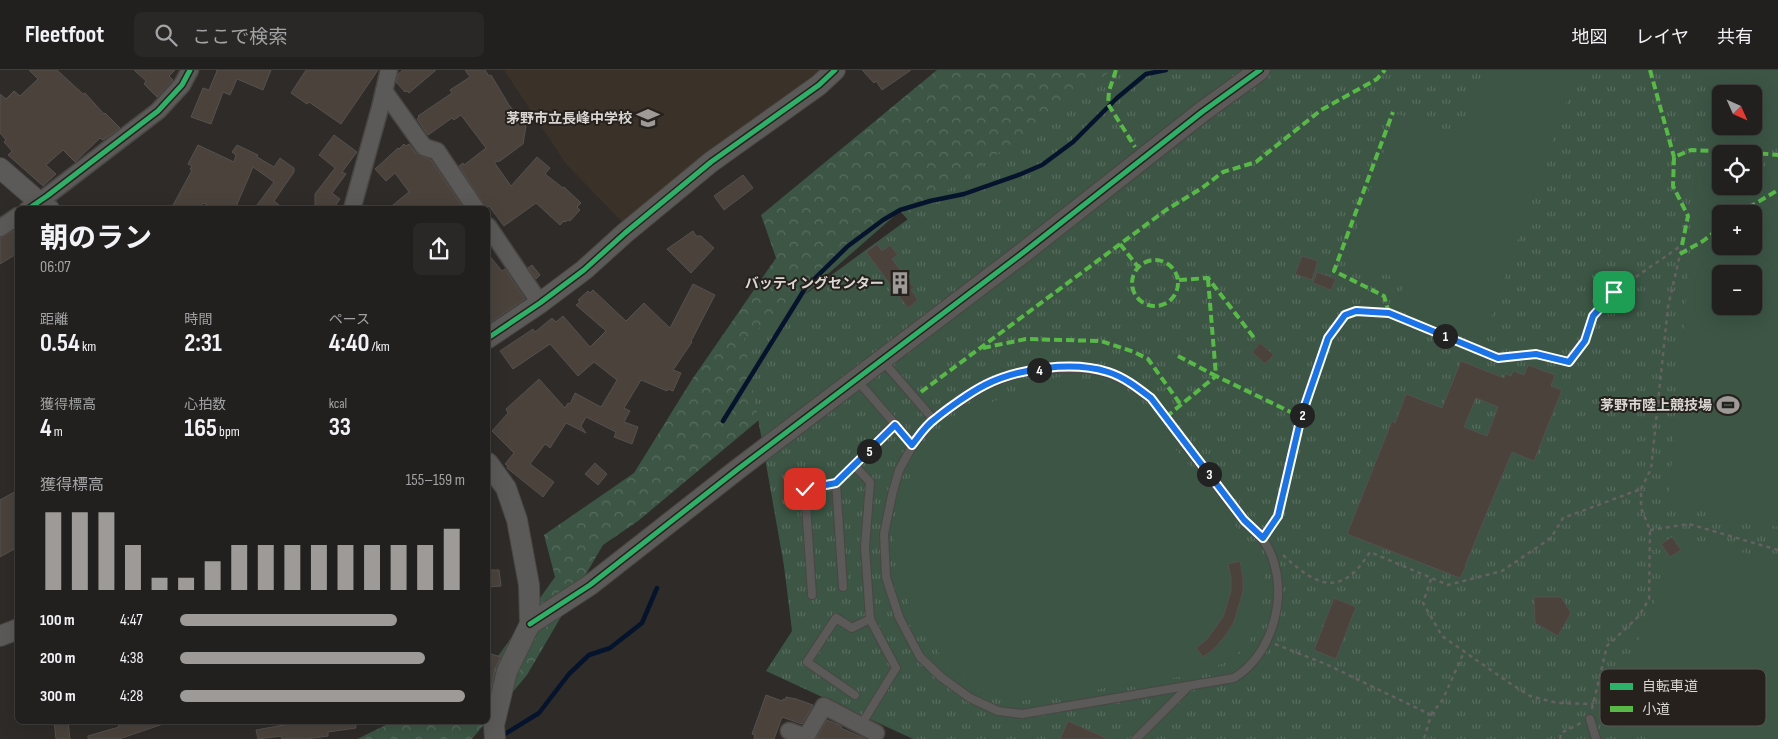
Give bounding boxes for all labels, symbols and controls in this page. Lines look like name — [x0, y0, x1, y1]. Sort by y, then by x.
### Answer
search box — [134, 12, 484, 57]
text: Fleetfoot — [25, 20, 104, 49]
icon: search — [152, 21, 180, 49]
text: ここで検索 — [192, 26, 287, 49]
text: 地図 — [1572, 27, 1608, 48]
text: レイヤ — [1636, 27, 1689, 48]
text: 共有 — [1717, 27, 1753, 48]
north arrow — [1712, 85, 1762, 135]
map controls — [1712, 85, 1762, 315]
school or university icon: 茅野市立長峰中学校 — [635, 105, 661, 131]
place label: 茅野市立長峰中学校 — [506, 110, 632, 127]
button: locate — [1712, 145, 1762, 195]
button: + — [1712, 205, 1762, 255]
text: 朝のラン — [40, 222, 152, 255]
button: share — [413, 223, 465, 275]
text: 06:07 — [40, 258, 71, 277]
button: − — [1712, 265, 1762, 315]
building icon: バッティングセンター — [887, 270, 913, 296]
pin — [1593, 271, 1635, 313]
place label: バッティングセンター — [745, 275, 884, 292]
icon: arrive — [1600, 278, 1628, 306]
text: 距離 — [40, 311, 68, 328]
text: 時間 — [184, 311, 212, 328]
text: ペース — [329, 311, 370, 328]
pin: 1 — [1432, 324, 1458, 348]
text: 0.54 — [40, 328, 80, 359]
text: 2:31 — [184, 328, 222, 359]
text: 4:40 — [329, 328, 369, 359]
text: 1 — [1443, 328, 1448, 345]
text: km — [80, 338, 96, 355]
text: /km — [369, 338, 390, 355]
pin: 4 — [1026, 358, 1052, 382]
text: 4 — [1036, 362, 1043, 379]
sports icon: 茅野市陸上競技場 — [1715, 392, 1741, 418]
text: kcal — [329, 395, 347, 412]
text: 獲得標高 — [40, 396, 96, 413]
text: 心拍数 — [184, 396, 226, 413]
place label: 茅野市陸上競技場 — [1600, 397, 1712, 414]
pin: 2 — [1290, 402, 1314, 428]
text: 2 — [1299, 407, 1306, 424]
text: 33 — [329, 412, 351, 443]
text: 4 — [40, 413, 52, 444]
text: 165 — [184, 413, 217, 444]
text: m — [52, 423, 63, 440]
text: bpm — [217, 423, 240, 440]
pin: 5 — [856, 438, 882, 464]
text: 5 — [866, 443, 873, 460]
pin: 3 — [1196, 462, 1222, 486]
text: 3 — [1206, 466, 1213, 483]
pin — [784, 468, 826, 510]
text: 155–159 m — [406, 471, 465, 490]
icon: check — [791, 475, 819, 503]
text: 獲得標高 — [40, 476, 104, 495]
text: 100 m — [40, 611, 75, 630]
text: 4:47 — [120, 611, 143, 630]
text: 200 m — [40, 649, 75, 668]
text: 4:38 — [120, 649, 143, 668]
legend — [1600, 669, 1766, 726]
text: 自転車道 — [1642, 678, 1698, 695]
text: 300 m — [40, 687, 76, 706]
text: 4:28 — [120, 687, 143, 706]
text: 小道 — [1642, 701, 1670, 718]

